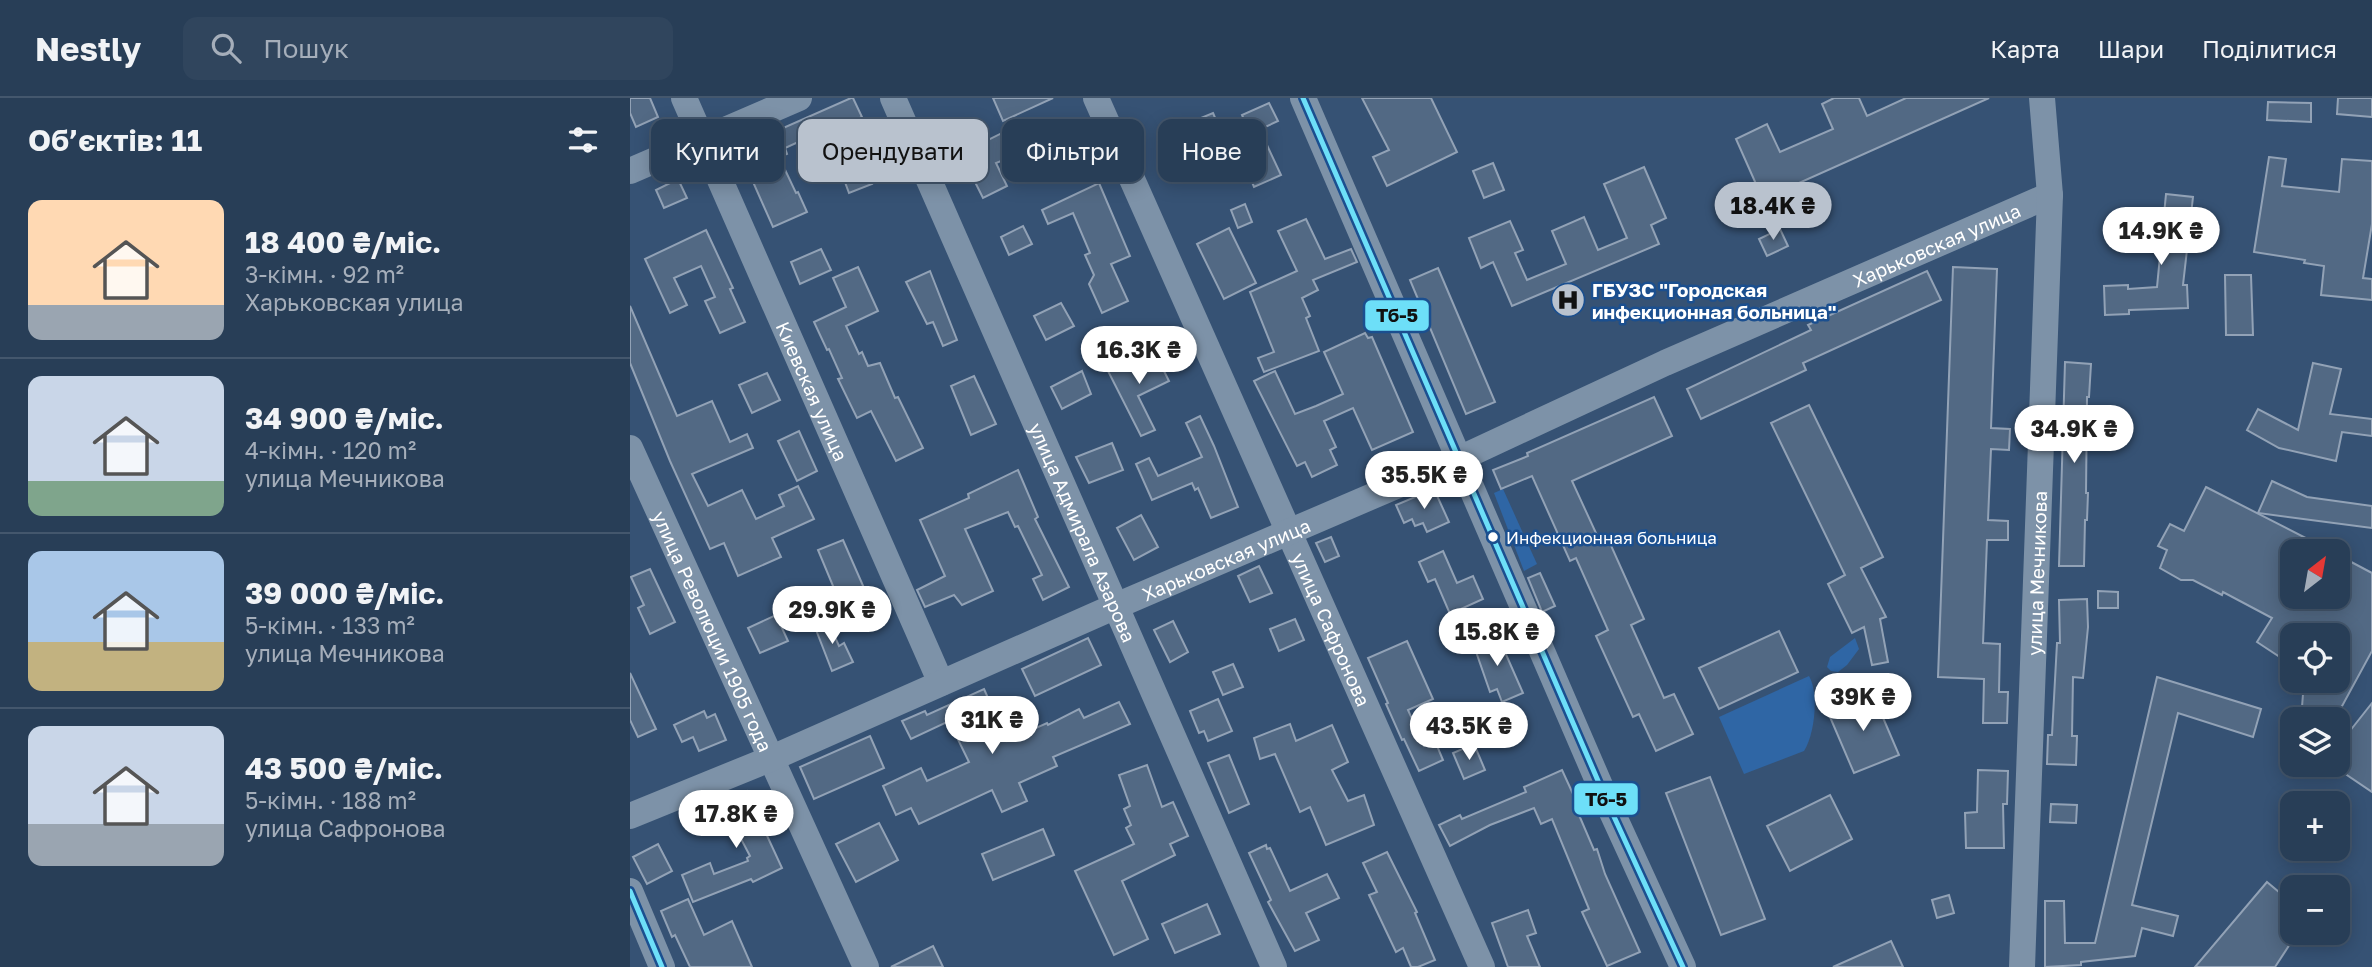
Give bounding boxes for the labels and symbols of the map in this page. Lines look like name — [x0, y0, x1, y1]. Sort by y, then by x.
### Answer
pin: 18.4K ₴ — [1708, 183, 1838, 242]
street label: Харьковская улица — [1849, 198, 2024, 291]
pin: 14.9K ₴ — [2096, 208, 2226, 267]
place label: ГБУЗС "Городская инфекционная больница" — [1592, 278, 1836, 323]
hospital icon: ГБУЗС "Городская инфекционная больница" — [1549, 281, 1587, 319]
line badge: Тб-5 — [1364, 299, 1430, 332]
text: Тб-5 — [1376, 303, 1418, 326]
street label: Киевская улица — [772, 318, 853, 464]
pin: 16.3K ₴ — [1074, 327, 1204, 386]
pin: 34.9K ₴ — [2009, 406, 2139, 465]
street label: улица Адмирала Азарова — [1025, 419, 1142, 645]
pin: 35.5K ₴ — [1359, 452, 1489, 511]
street label: улица Мечникова — [2022, 490, 2051, 656]
street label: улица Революции 1905 года — [649, 507, 778, 755]
street label: Харьковская улица — [1138, 513, 1313, 605]
place label: Инфекционная больница — [1506, 527, 1717, 548]
marker: Инфекционная больница — [1486, 530, 1500, 544]
north arrow — [2280, 539, 2350, 609]
street label: улица Сафронова — [1288, 549, 1376, 709]
pin: 29.9K ₴ — [767, 587, 897, 646]
pin: 15.8K ₴ — [1432, 608, 1562, 668]
pin: 39K ₴ — [1814, 674, 1912, 733]
pin: 31K ₴ — [943, 696, 1041, 756]
pin: 43.5K ₴ — [1404, 702, 1534, 762]
line badge: Тб-5 — [1573, 782, 1639, 816]
text: Тб-5 — [1585, 787, 1627, 810]
pin: 17.8K ₴ — [671, 790, 801, 850]

